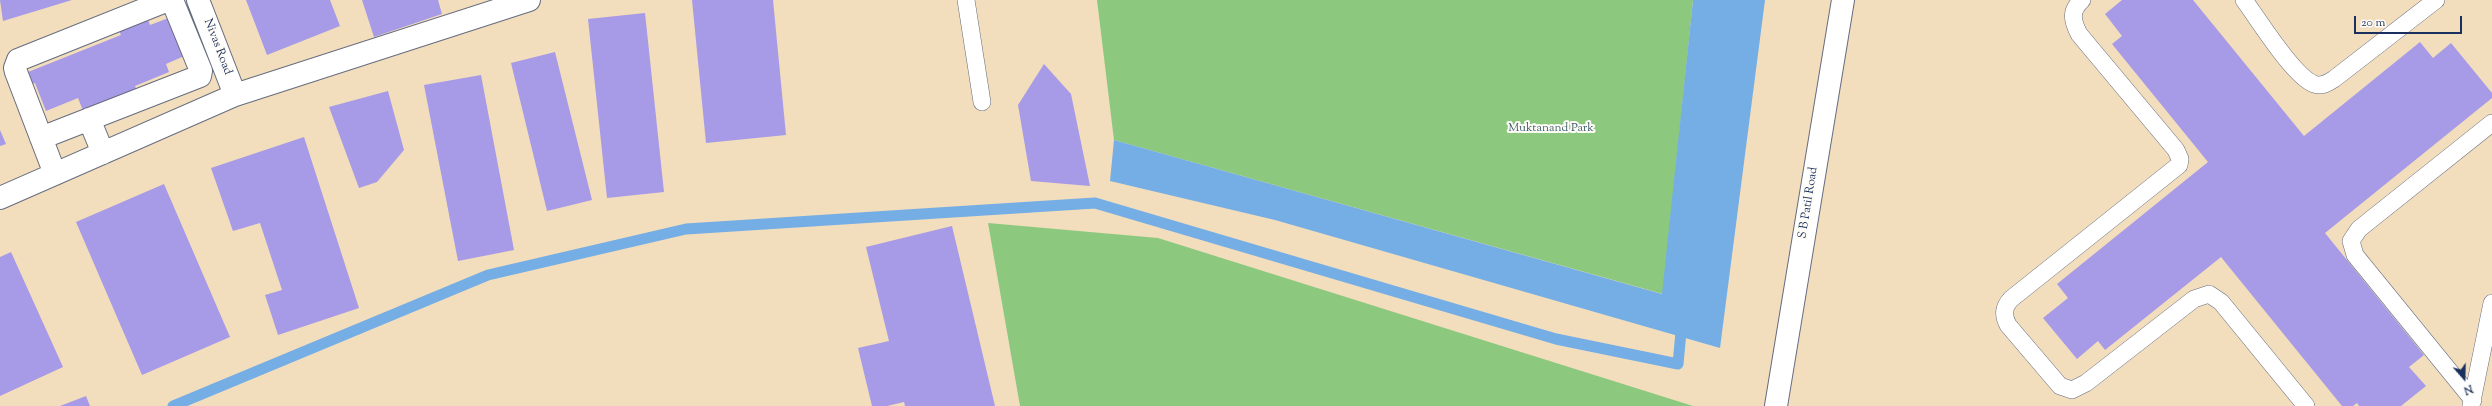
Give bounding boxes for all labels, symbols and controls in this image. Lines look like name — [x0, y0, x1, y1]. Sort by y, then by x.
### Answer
scale bar — [2356, 8, 2464, 34]
text: 20 m — [2361, 14, 2385, 32]
street label: Nivas Road — [200, 17, 234, 77]
park label: Muktanand Park — [1508, 122, 1594, 136]
street label: S B Patil Road — [1796, 166, 1822, 240]
north arrow — [2444, 358, 2484, 398]
text: N — [2461, 380, 2475, 398]

